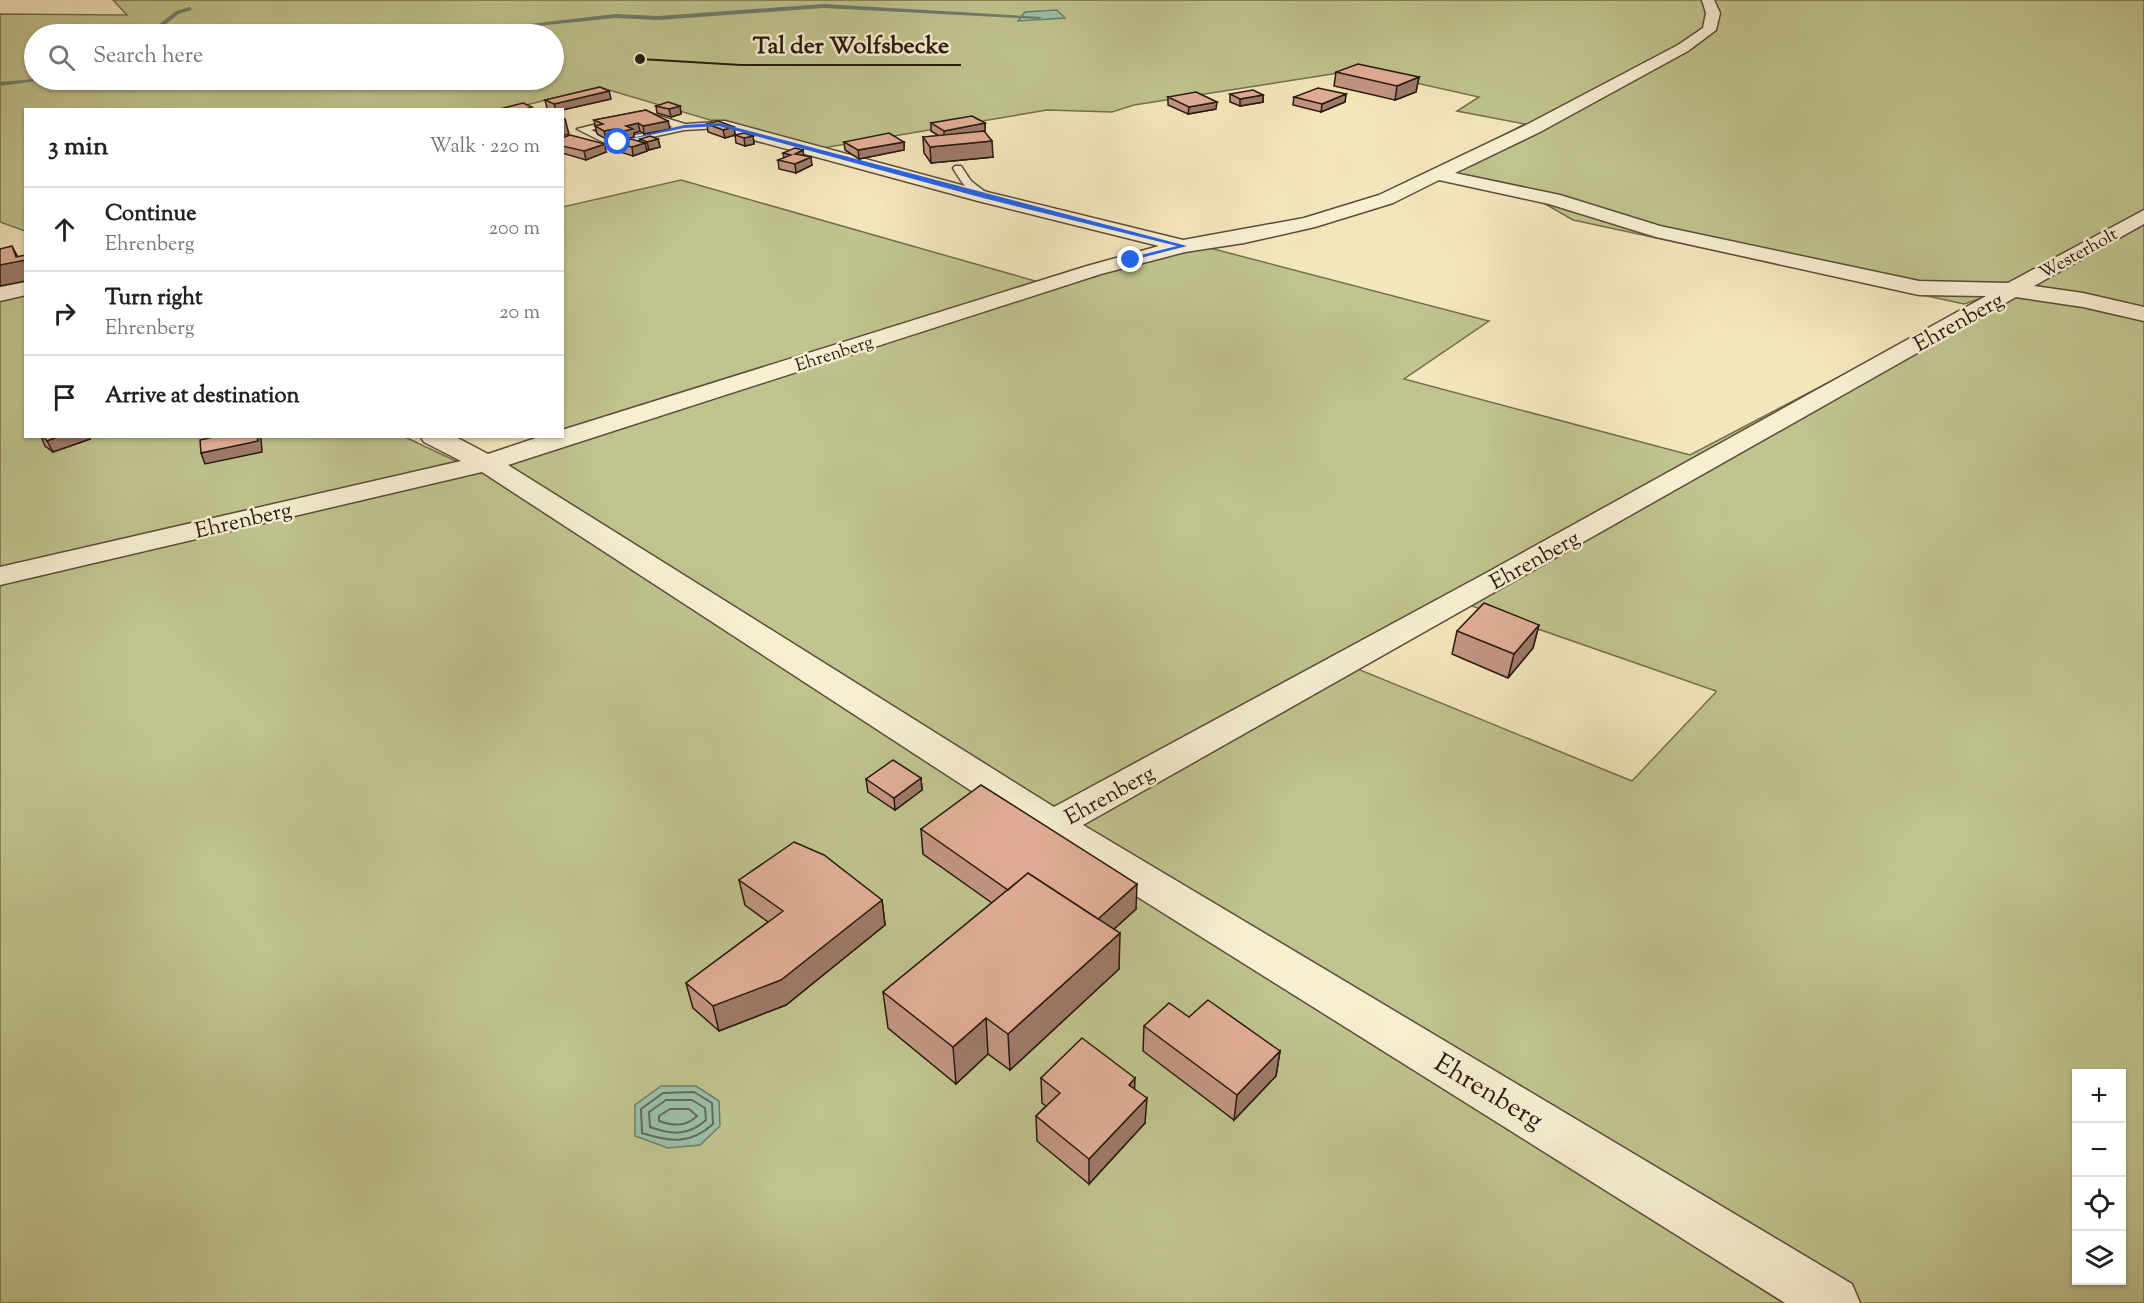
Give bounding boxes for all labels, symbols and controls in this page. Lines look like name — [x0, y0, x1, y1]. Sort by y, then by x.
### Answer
callout: Tal der Wolfsbecke — [741, 23, 961, 65]
search box — [24, 24, 564, 90]
text: Tal der Wolfsbecke — [753, 30, 949, 64]
icon: search — [45, 41, 78, 74]
text: Search here — [93, 41, 203, 73]
route start — [604, 128, 630, 154]
text: 3 min — [48, 129, 108, 166]
text: Walk · 220 m — [429, 133, 540, 162]
text: Continue — [105, 199, 196, 231]
icon: ahead — [48, 213, 81, 246]
text: 200 m — [489, 215, 540, 244]
street label: Westerholt — [2035, 223, 2123, 287]
text: Ehrenberg — [105, 231, 195, 260]
route end — [1117, 246, 1143, 272]
text: Turn right — [105, 283, 202, 315]
street label: Ehrenberg — [1909, 286, 2011, 362]
icon: right — [48, 297, 81, 330]
text: 20 m — [499, 299, 540, 328]
text: Ehrenberg — [105, 315, 195, 344]
street label: Ehrenberg — [792, 330, 877, 380]
icon: arrive — [48, 381, 81, 414]
text: Arrive at destination — [105, 381, 300, 413]
street label: Ehrenberg — [192, 495, 296, 549]
street label: Ehrenberg — [1485, 524, 1587, 600]
street label: Ehrenberg — [1060, 759, 1162, 835]
street label: Ehrenberg — [1426, 1045, 1550, 1141]
map controls — [2072, 1069, 2126, 1285]
button: + — [2072, 1069, 2126, 1123]
button: − — [2072, 1123, 2126, 1177]
button: locate — [2072, 1177, 2126, 1231]
button: layers — [2072, 1231, 2126, 1285]

